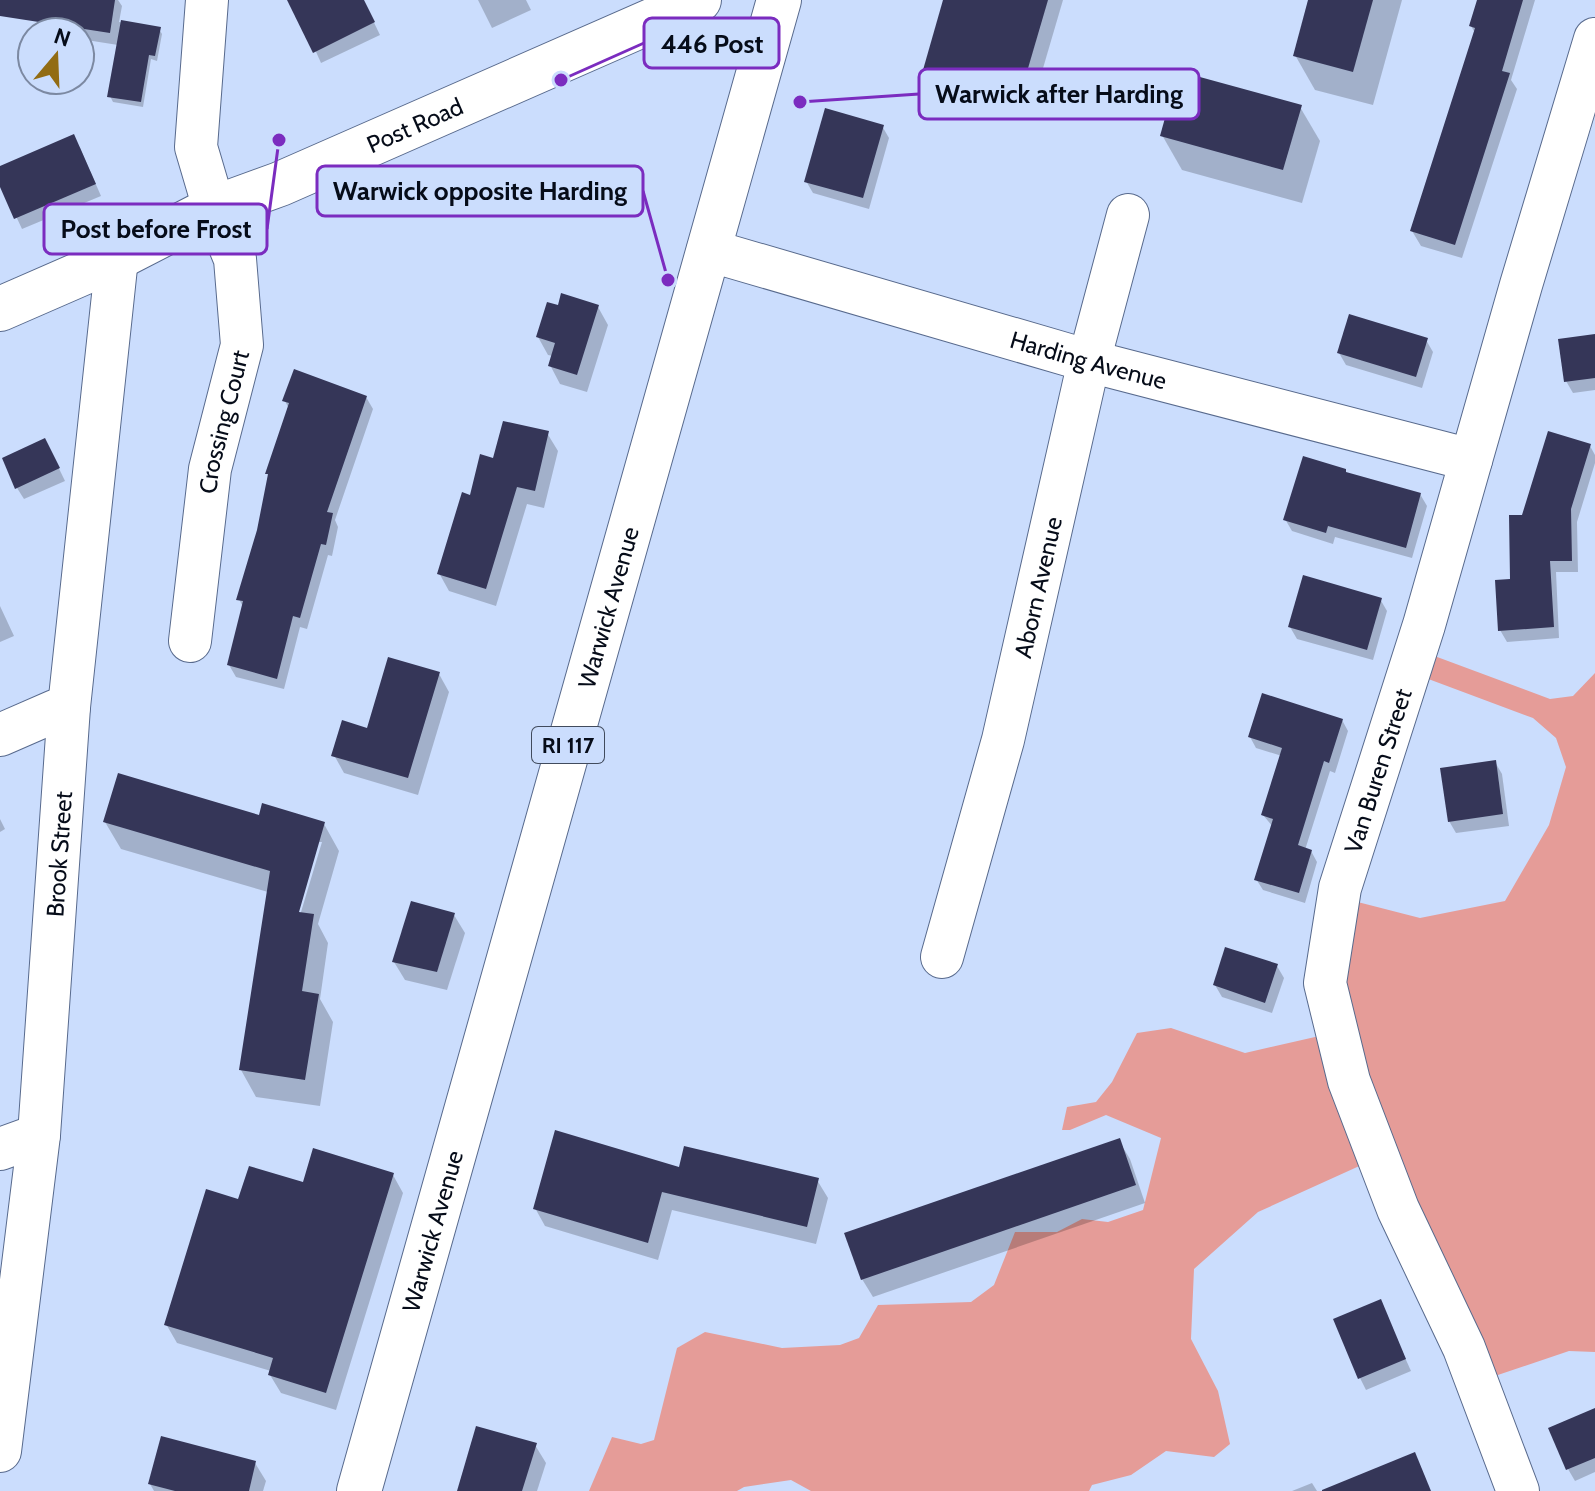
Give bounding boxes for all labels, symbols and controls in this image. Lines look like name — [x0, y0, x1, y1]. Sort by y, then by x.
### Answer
north arrow — [16, 16, 96, 96]
callout: 446 Post — [644, 18, 779, 68]
text: N — [51, 22, 74, 53]
text: 446 Post — [661, 28, 763, 60]
callout: Warwick after Harding — [919, 69, 1199, 119]
text: Warwick after Harding — [935, 78, 1183, 110]
street label: Post Road — [362, 91, 467, 159]
callout: Warwick opposite Harding — [317, 166, 643, 216]
text: Warwick opposite Harding — [333, 175, 627, 207]
callout: Post before Frost — [44, 204, 267, 254]
text: Post before Frost — [61, 213, 252, 245]
street label: Harding Avenue — [1007, 324, 1170, 395]
street label: Crossing Court — [193, 347, 255, 495]
street label: Aborn Avenue — [1008, 514, 1068, 661]
street label: Warwick Avenue — [571, 523, 644, 691]
street label: Van Buren Street — [1338, 685, 1417, 857]
road number: RI 117 — [532, 727, 604, 763]
street label: Brook Street — [40, 790, 78, 918]
street label: Warwick Avenue — [396, 1147, 469, 1315]

